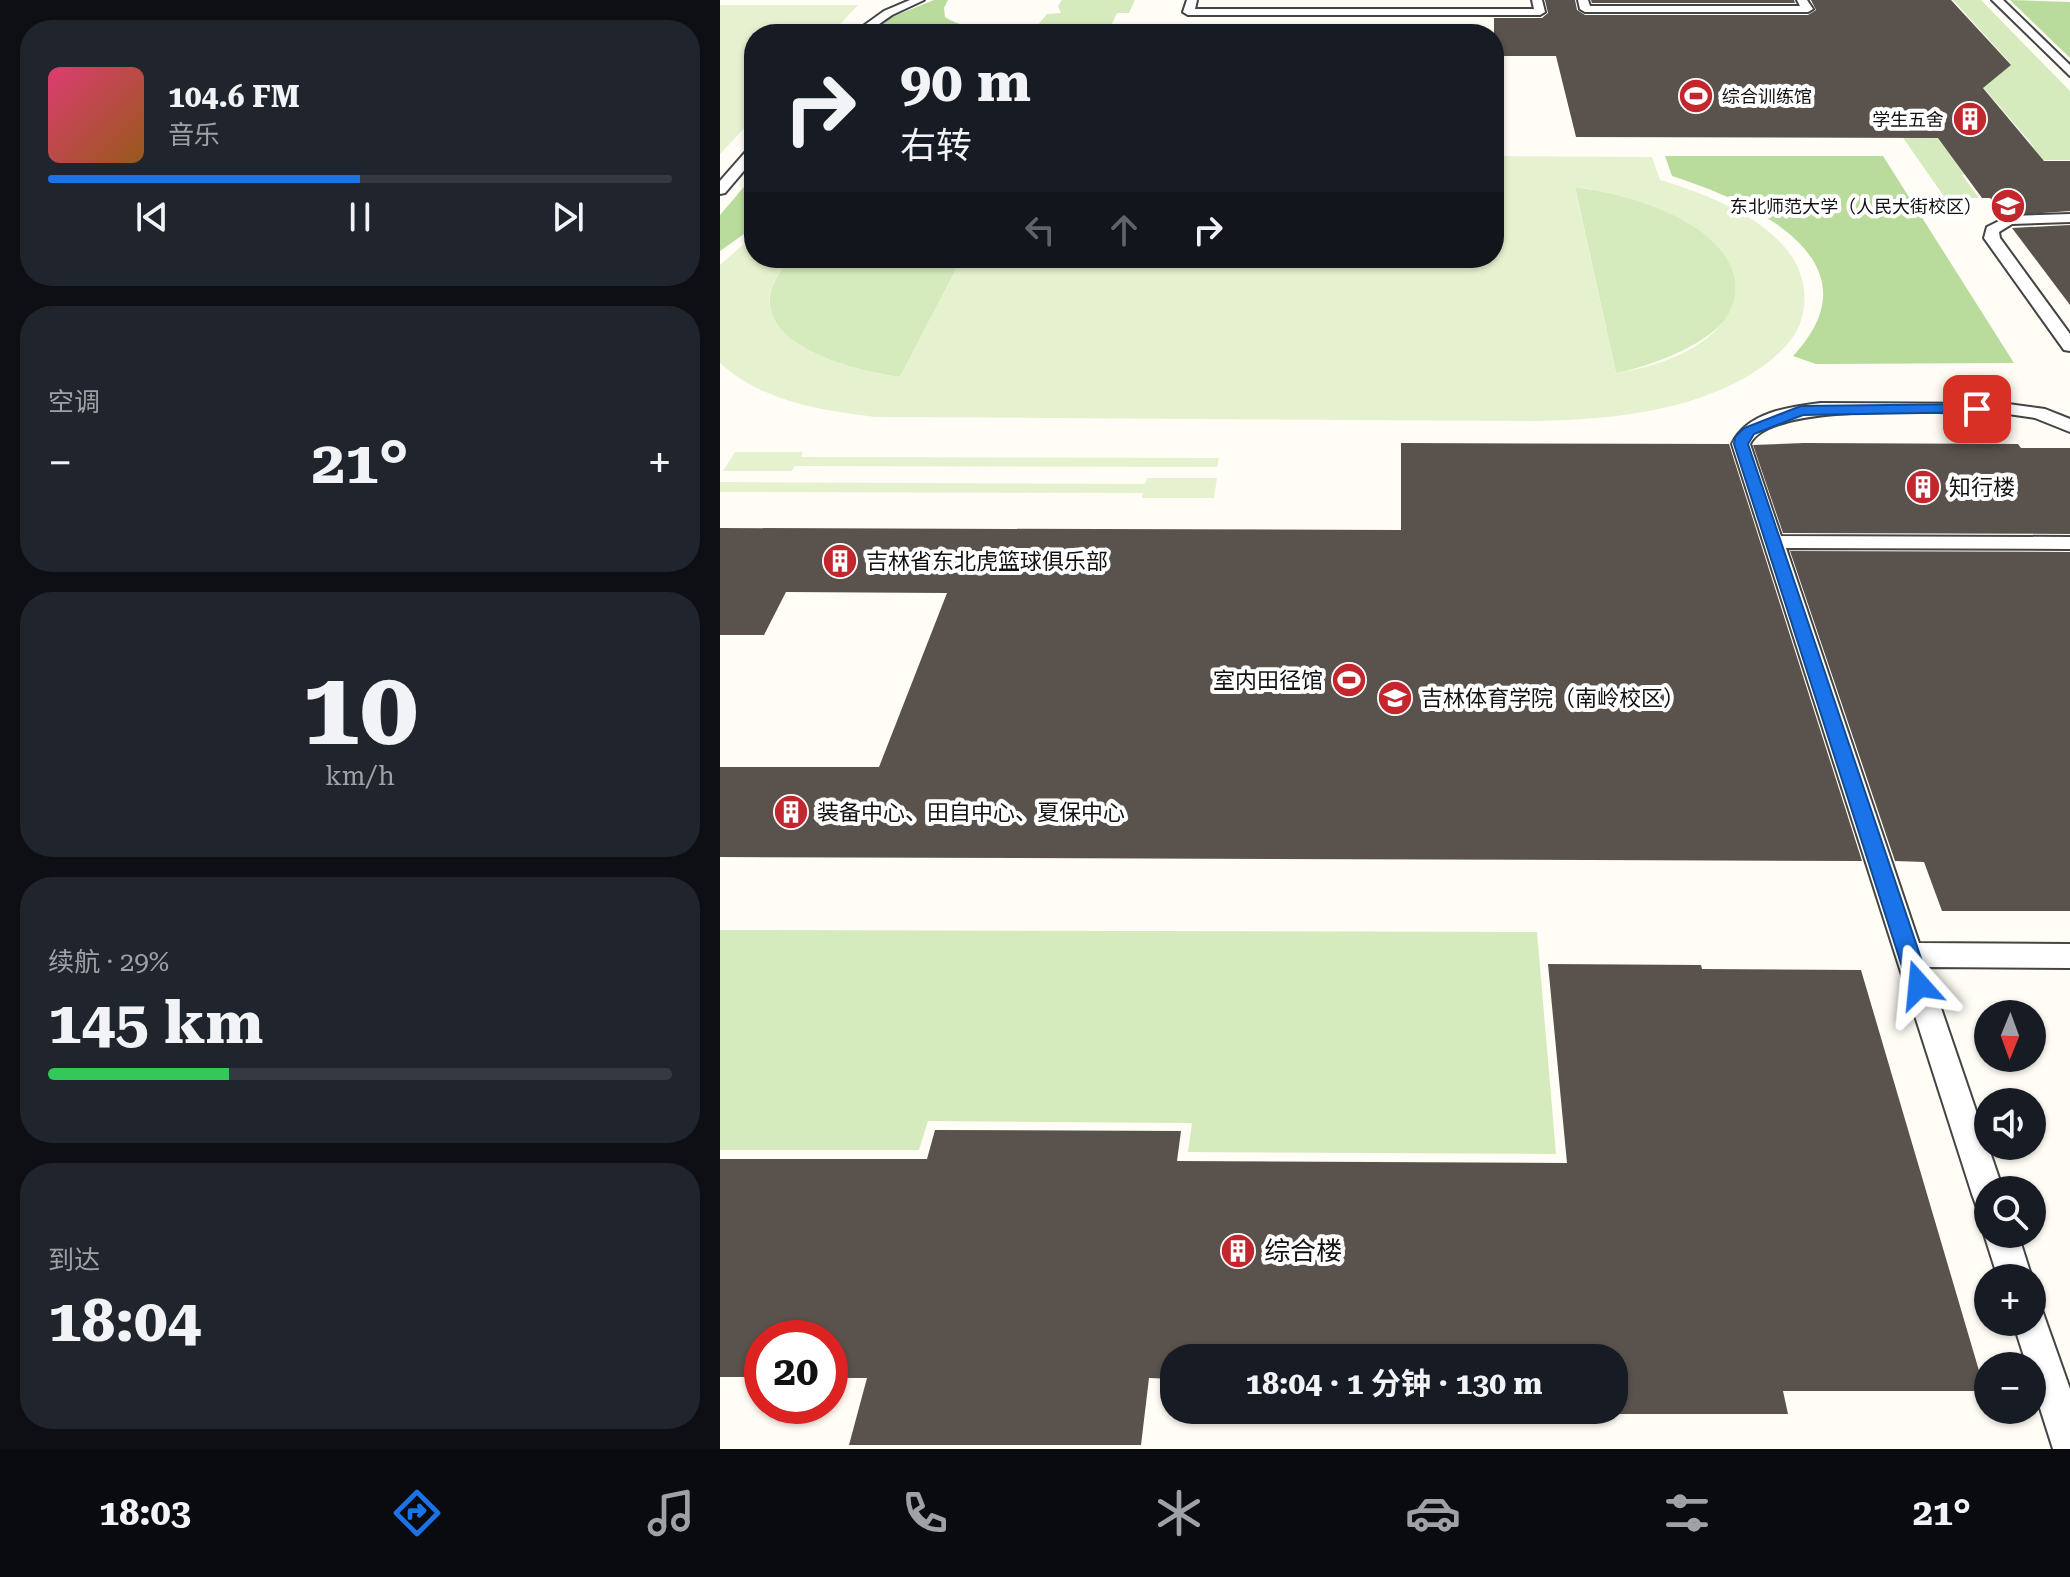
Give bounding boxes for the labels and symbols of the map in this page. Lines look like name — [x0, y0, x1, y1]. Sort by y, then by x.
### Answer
sports icon: 综合训练馆 — [1677, 77, 1715, 115]
place label: 综合训练馆 — [1722, 86, 1812, 107]
building icon: 学生五舍 — [1951, 100, 1989, 138]
place label: 学生五舍 — [1872, 109, 1944, 130]
school or university icon: 东北师范大学（人民大街校区） — [1989, 187, 2027, 225]
place label: 东北师范大学（人民大街校区） — [1730, 196, 1982, 217]
pin — [1943, 375, 2011, 443]
building icon: 知行楼 — [1904, 468, 1942, 506]
place label: 知行楼 — [1949, 475, 2015, 500]
building icon: 吉林省东北虎篮球俱乐部 — [821, 542, 859, 580]
place label: 吉林省东北虎篮球俱乐部 — [866, 549, 1108, 574]
sports icon: 室内田径馆 — [1330, 661, 1368, 699]
place label: 室内田径馆 — [1213, 668, 1323, 693]
school or university icon: 吉林体育学院（南岭校区） — [1376, 679, 1414, 717]
place label: 吉林体育学院（南岭校区） — [1421, 686, 1685, 711]
building icon: 装备中心、田自中心、夏保中心 — [772, 793, 810, 831]
place label: 装备中心、田自中心、夏保中心 — [817, 800, 1125, 825]
position arrow — [1877, 943, 1961, 1027]
north arrow — [1974, 1000, 2046, 1072]
building icon: 综合楼 — [1219, 1232, 1257, 1270]
place label: 综合楼 — [1264, 1236, 1342, 1266]
speed limit sign: 20 — [744, 1320, 848, 1424]

